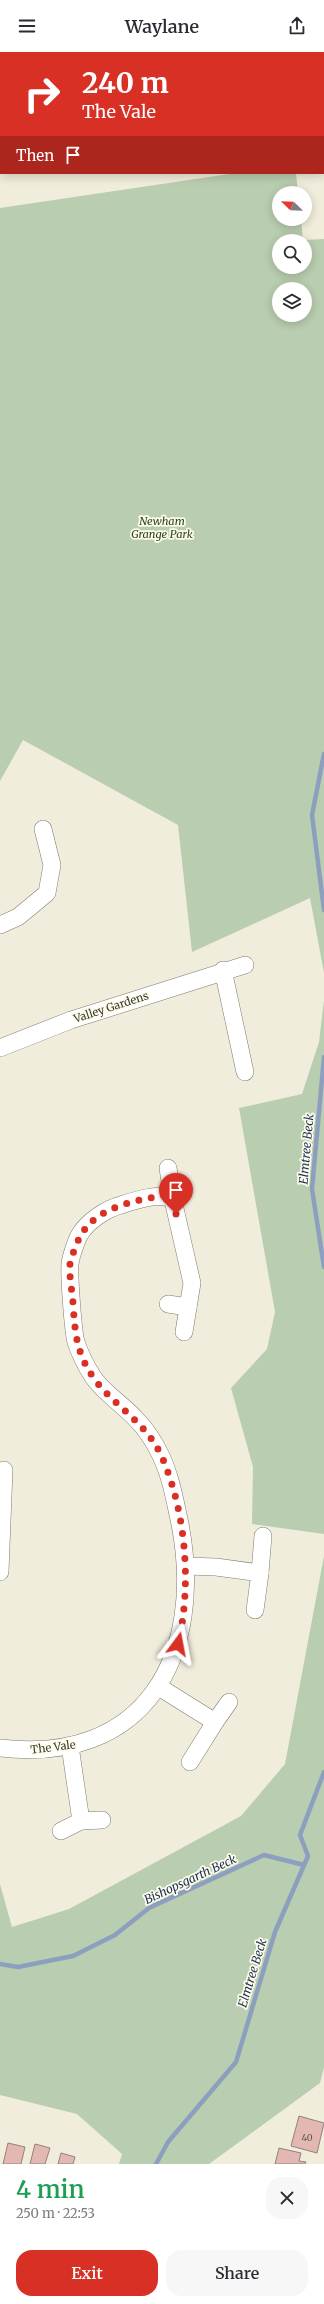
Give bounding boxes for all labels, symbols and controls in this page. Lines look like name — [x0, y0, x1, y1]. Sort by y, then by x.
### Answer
icon: menu — [16, 15, 38, 37]
text: Waylane — [125, 15, 199, 38]
icon: share — [286, 15, 308, 37]
text: 240 m — [82, 65, 169, 101]
icon: right — [16, 68, 68, 120]
text: The Vale — [82, 100, 156, 123]
icon: arrive — [62, 144, 84, 166]
text: Then — [16, 146, 54, 165]
north arrow — [272, 186, 312, 226]
map controls — [272, 186, 312, 322]
button: search — [272, 234, 312, 274]
button: layers — [272, 282, 312, 322]
park label: Newham Grange Park — [131, 514, 193, 541]
street label: Valley Gardens — [71, 988, 150, 1026]
water label: Elmtree Beck — [295, 1113, 317, 1185]
pin — [159, 1173, 193, 1214]
icon: arrive — [165, 1179, 187, 1201]
position arrow — [157, 1623, 199, 1665]
street label: The Vale — [30, 1737, 77, 1757]
water label: Bishopsgarth Beck — [142, 1851, 239, 1907]
water label: Elmtree Beck — [234, 1937, 270, 2009]
house number: 40 — [301, 2132, 313, 2143]
text: 4 min — [16, 2174, 85, 2205]
button: close — [266, 2177, 308, 2219]
text: 250 m · 22:53 — [16, 2205, 95, 2222]
button: Exit — [16, 2250, 158, 2296]
button: Share — [166, 2250, 308, 2296]

